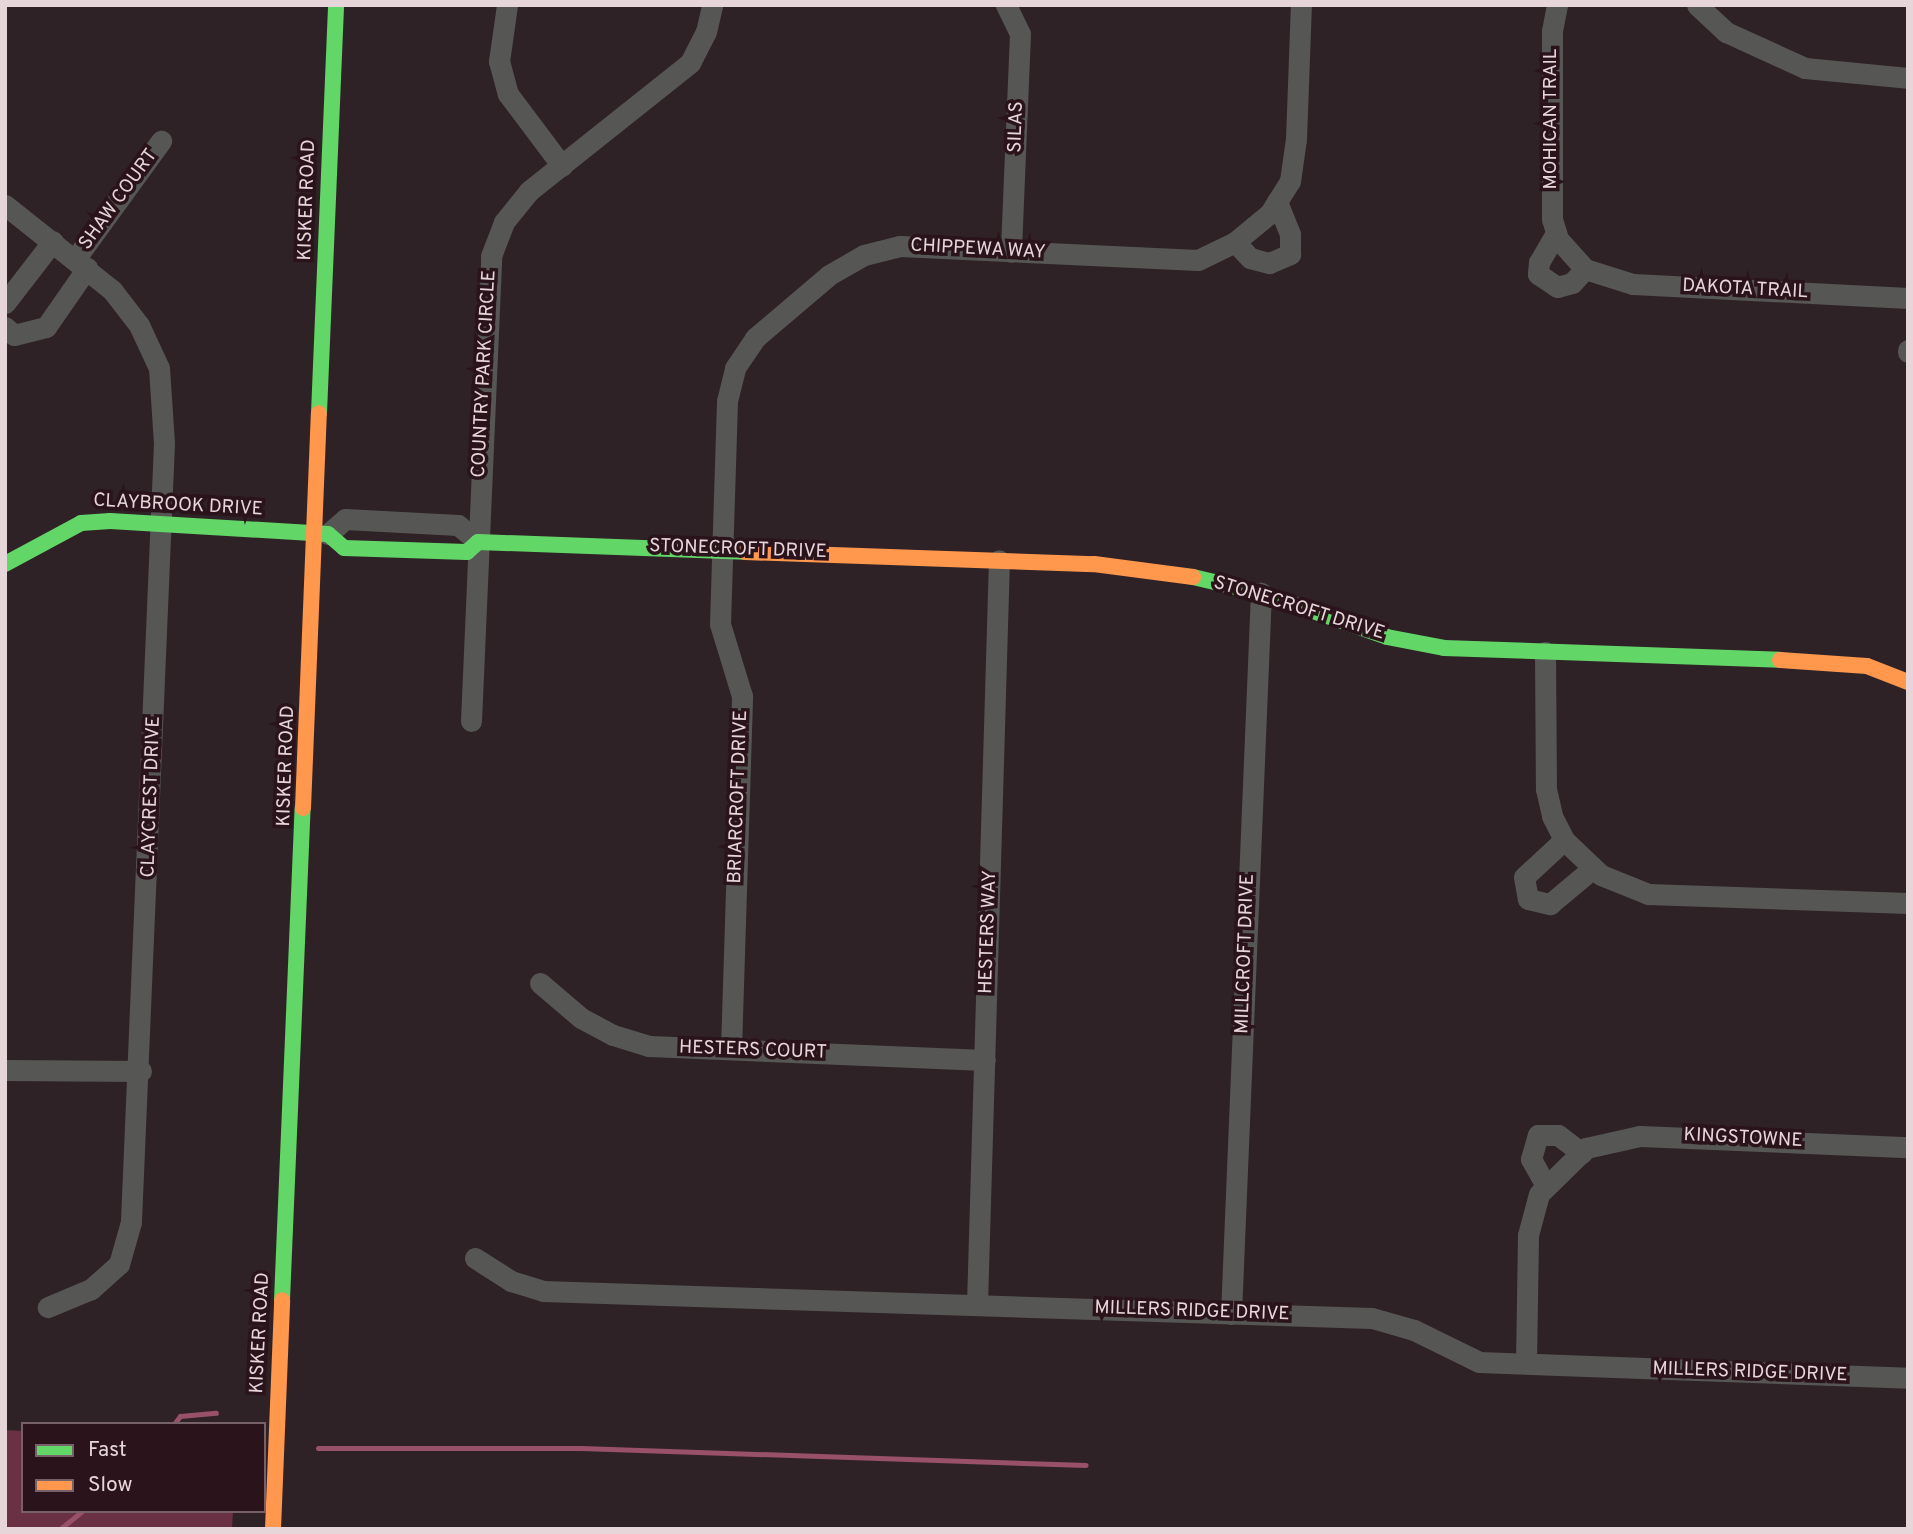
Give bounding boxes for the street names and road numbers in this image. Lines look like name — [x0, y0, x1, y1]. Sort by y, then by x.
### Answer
street label: MOHICAN TRAIL — [1541, 48, 1563, 190]
street label: SILAS — [1005, 101, 1029, 153]
street label: KISKER ROAD — [294, 139, 322, 261]
street label: SHAW COURT — [75, 145, 163, 255]
street label: CHIPPEWA WAY — [909, 235, 1047, 265]
street label: COUNTRY PARK CIRCLE — [468, 269, 502, 479]
street label: DAKOTA TRAIL — [1681, 275, 1809, 305]
street label: CLAYBROOK DRIVE — [93, 490, 263, 522]
street label: STONECROFT DRIVE — [648, 535, 828, 565]
street label: STONECROFT DRIVE — [1210, 572, 1388, 646]
street label: KISKER ROAD — [273, 705, 301, 827]
street label: BRIARCROFT DRIVE — [725, 710, 753, 884]
street label: CLAYCREST DRIVE — [138, 716, 166, 878]
street label: HESTERS WAY — [975, 869, 1003, 995]
street label: MILLCROFT DRIVE — [1232, 873, 1260, 1035]
street label: HESTERS COURT — [679, 1037, 827, 1065]
street label: KINGSTOWNE — [1683, 1124, 1803, 1154]
street label: KISKER ROAD — [246, 1272, 276, 1394]
street label: MILLERS RIDGE DRIVE — [1094, 1297, 1290, 1327]
street label: MILLERS RIDGE DRIVE — [1652, 1358, 1848, 1388]

